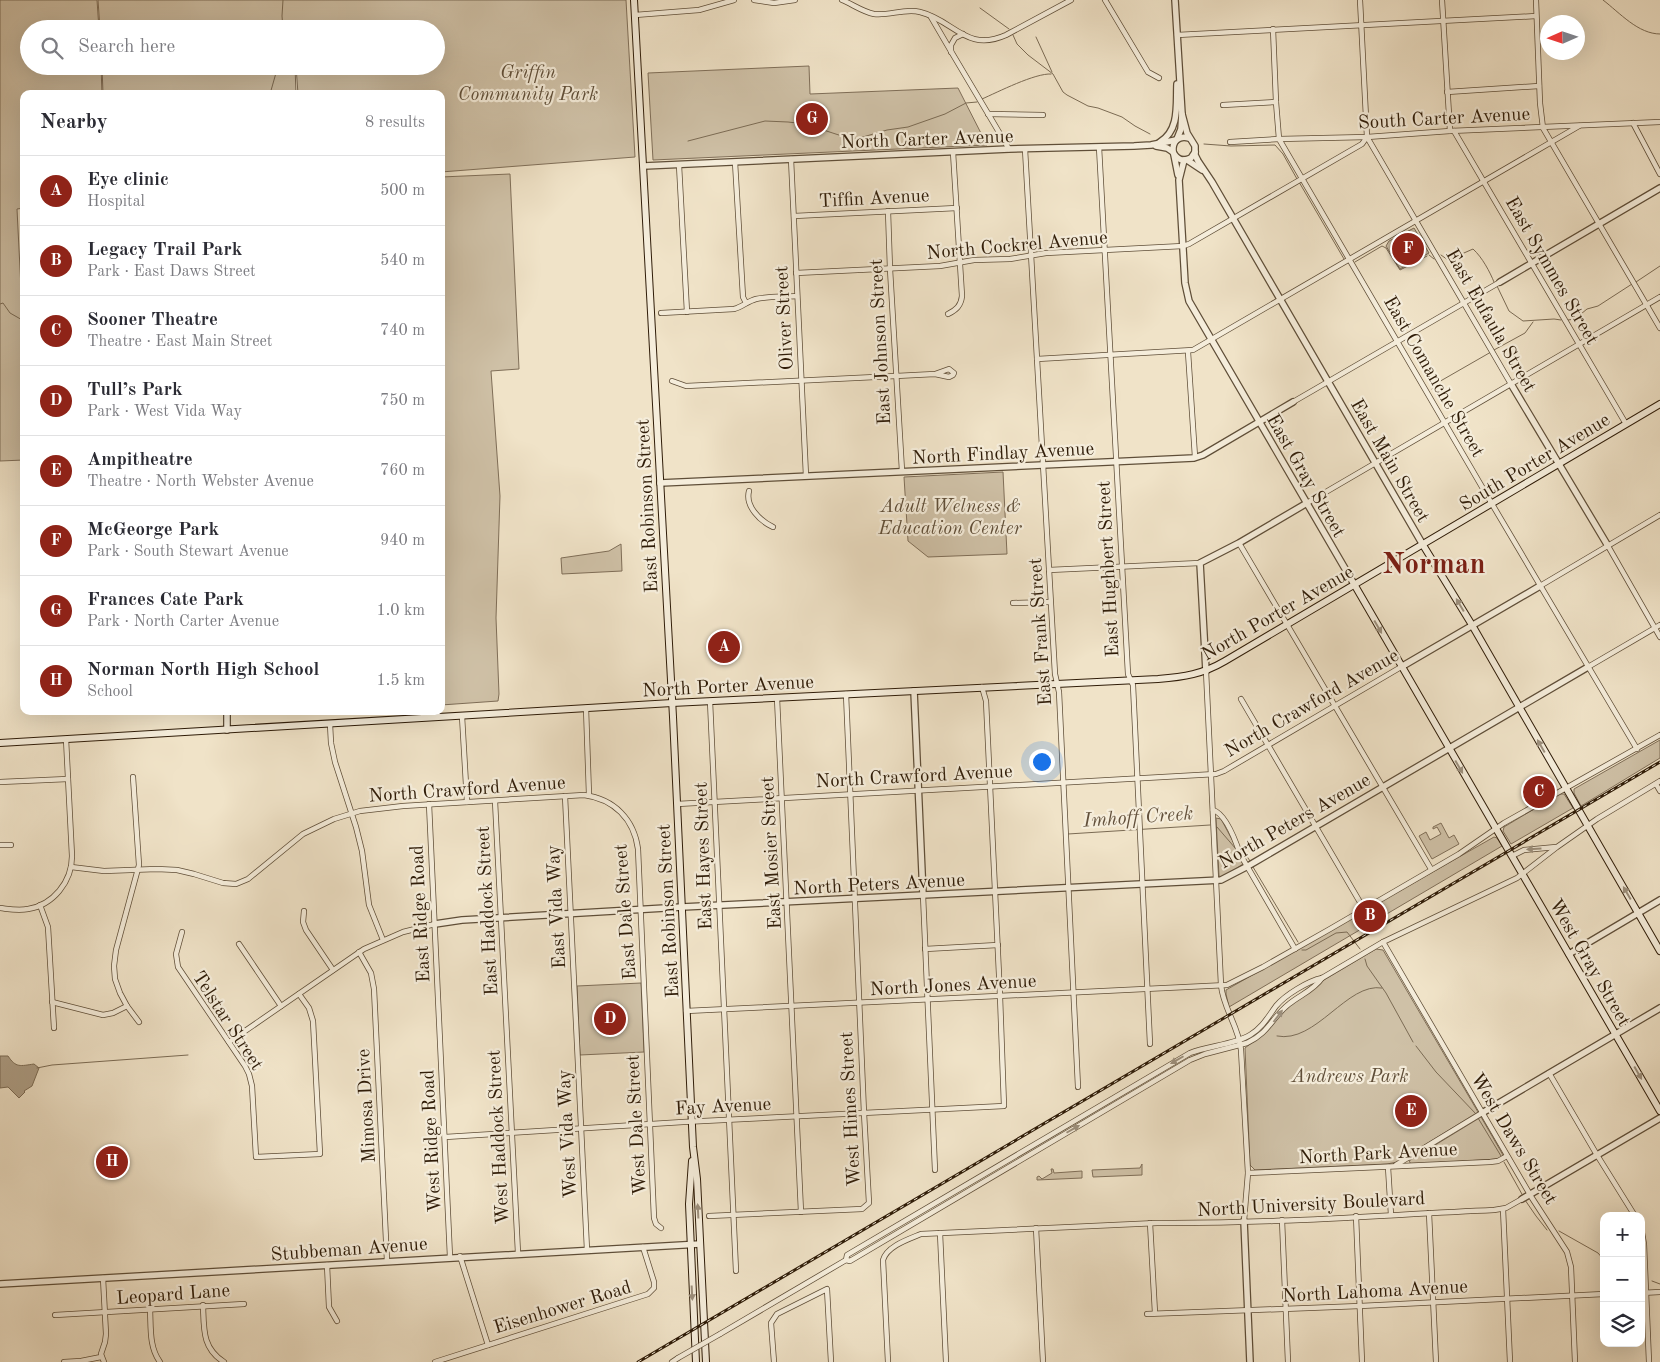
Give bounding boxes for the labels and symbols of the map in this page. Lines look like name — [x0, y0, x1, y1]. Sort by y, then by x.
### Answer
north arrow — [1540, 15, 1585, 60]
park label: Griffin Community Park — [458, 64, 598, 105]
pin: G — [796, 100, 828, 138]
street label: South Carter Avenue — [1358, 105, 1531, 133]
street label: North Carter Avenue — [840, 128, 1014, 153]
street label: Tiffin Avenue — [818, 187, 930, 212]
street label: East Symmes Street — [1501, 194, 1601, 348]
street label: North Cockrel Avenue — [926, 229, 1109, 264]
pin: F — [1392, 230, 1424, 268]
street label: East Eufaula Street — [1441, 246, 1539, 396]
street label: East Johnson Street — [868, 258, 895, 426]
street label: Oliver Street — [773, 265, 798, 371]
street label: East Comanche Street — [1379, 293, 1487, 461]
street label: East Main Street — [1346, 396, 1432, 526]
street label: East Gray Street — [1262, 411, 1348, 541]
street label: South Porter Avenue — [1457, 411, 1614, 515]
street label: East Robinson Street — [634, 418, 663, 593]
street label: North Findlay Avenue — [912, 440, 1095, 469]
street label: East Hughbert Street — [1095, 480, 1124, 658]
park label: Adult Welness & Education Center — [877, 498, 1022, 539]
district label: Norman — [1382, 551, 1486, 580]
street label: East Frank Street — [1027, 557, 1056, 707]
street label: North Porter Avenue — [1199, 563, 1358, 665]
one-way arrow — [1455, 599, 1464, 612]
one-way arrow — [1374, 619, 1382, 634]
pin: A — [708, 628, 740, 666]
street label: North Crawford Avenue — [1222, 647, 1402, 762]
street label: North Porter Avenue — [642, 674, 815, 701]
one-way arrow — [1536, 740, 1545, 753]
your location — [1029, 749, 1055, 775]
one-way arrow — [1455, 761, 1464, 774]
street label: North Crawford Avenue — [815, 763, 1013, 792]
street label: North Peters Avenue — [1216, 771, 1374, 873]
pin: C — [1523, 773, 1555, 811]
street label: North Crawford Avenue — [368, 774, 566, 807]
street label: East Mosier Street — [759, 776, 786, 930]
street label: East Hayes Street — [692, 781, 717, 930]
water label: Imhoff Creek — [1081, 804, 1194, 832]
street label: East Robinson Street — [655, 823, 684, 998]
street label: East Haddock Street — [475, 825, 502, 996]
street label: East Dale Street — [612, 843, 641, 981]
street label: East Ridge Road — [408, 844, 435, 983]
street label: East Vida Way — [545, 844, 570, 969]
one-way arrow — [1526, 845, 1542, 853]
street label: North Peters Avenue — [793, 872, 965, 899]
one-way arrow — [1622, 887, 1631, 900]
street label: West Gray Street — [1545, 896, 1633, 1030]
pin: B — [1354, 897, 1386, 935]
street label: Telstar Street — [188, 968, 266, 1074]
street label: North Jones Avenue — [869, 973, 1037, 1000]
pin: D — [594, 1000, 626, 1038]
one-way arrow — [1272, 1010, 1283, 1023]
street label: West Himes Street — [838, 1031, 865, 1187]
street label: Mimosa Drive — [355, 1048, 380, 1163]
street label: West Haddock Street — [485, 1049, 514, 1225]
street label: West Dale Street — [624, 1054, 651, 1196]
one-way arrow — [1170, 1056, 1184, 1065]
one-way arrow — [1634, 1066, 1643, 1079]
park label: Andrews Park — [1291, 1068, 1408, 1087]
street label: West Ridge Road — [419, 1069, 446, 1213]
street label: West Vida Way — [556, 1069, 581, 1199]
street label: West Daws Street — [1466, 1070, 1560, 1208]
pin: E — [1395, 1092, 1427, 1130]
street label: Fay Avenue — [674, 1095, 772, 1120]
one-way arrow — [1067, 1124, 1080, 1133]
street label: North Park Avenue — [1298, 1141, 1458, 1168]
pin: H — [96, 1143, 128, 1181]
street label: North University Boulevard — [1197, 1190, 1426, 1221]
one-way arrow — [694, 1203, 702, 1219]
street label: Stubbeman Avenue — [270, 1236, 428, 1265]
street label: Eisenhower Road — [492, 1278, 634, 1338]
street label: North Lahoma Avenue — [1282, 1278, 1469, 1307]
street label: Leopard Lane — [116, 1282, 231, 1309]
one-way arrow — [689, 1285, 697, 1301]

